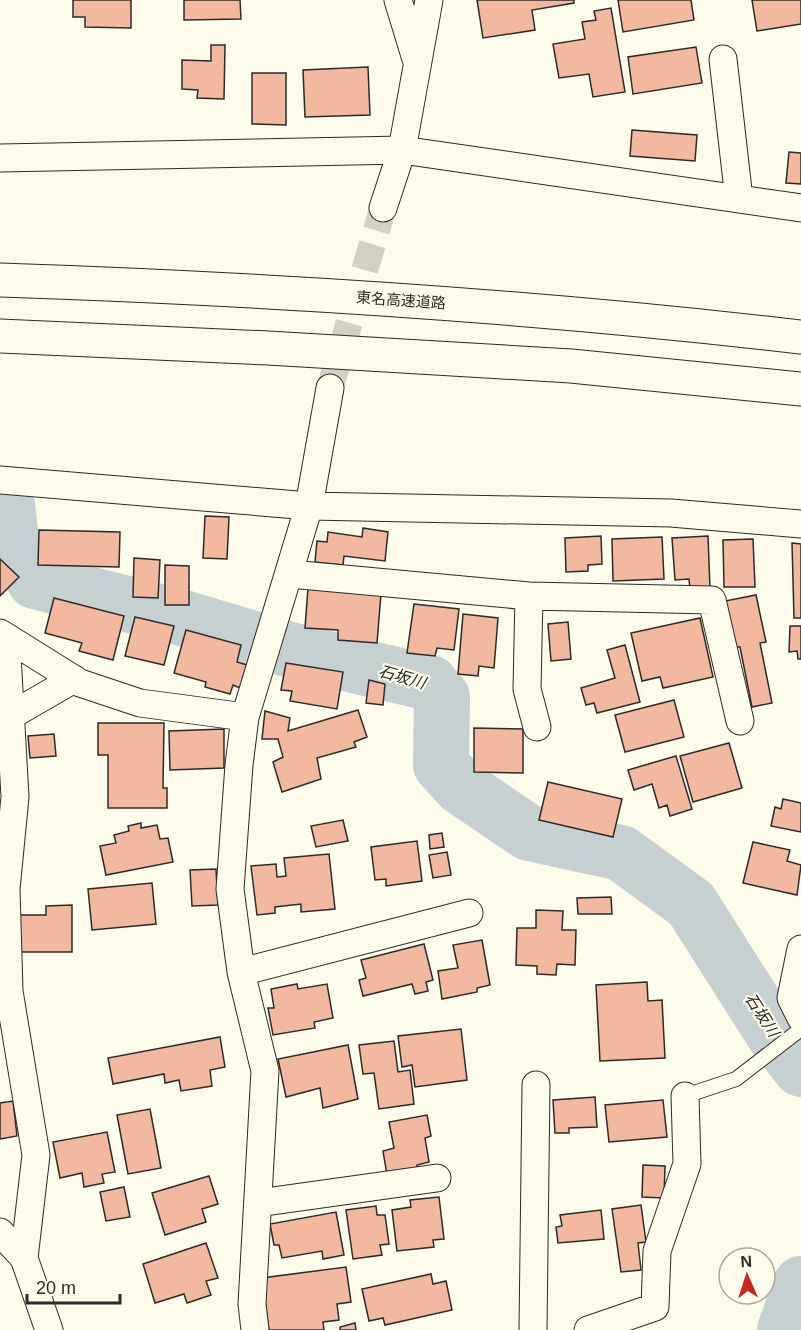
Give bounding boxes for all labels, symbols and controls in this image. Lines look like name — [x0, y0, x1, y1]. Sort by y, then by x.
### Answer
street label: 東名高速道路 — [356, 288, 446, 312]
water label: 石坂川 — [377, 662, 429, 692]
water label: 石坂川 — [742, 990, 783, 1041]
north arrow — [717, 1246, 777, 1306]
text: N — [740, 1253, 752, 1270]
scale bar — [27, 1267, 120, 1305]
text: 20 m — [36, 1278, 76, 1298]

